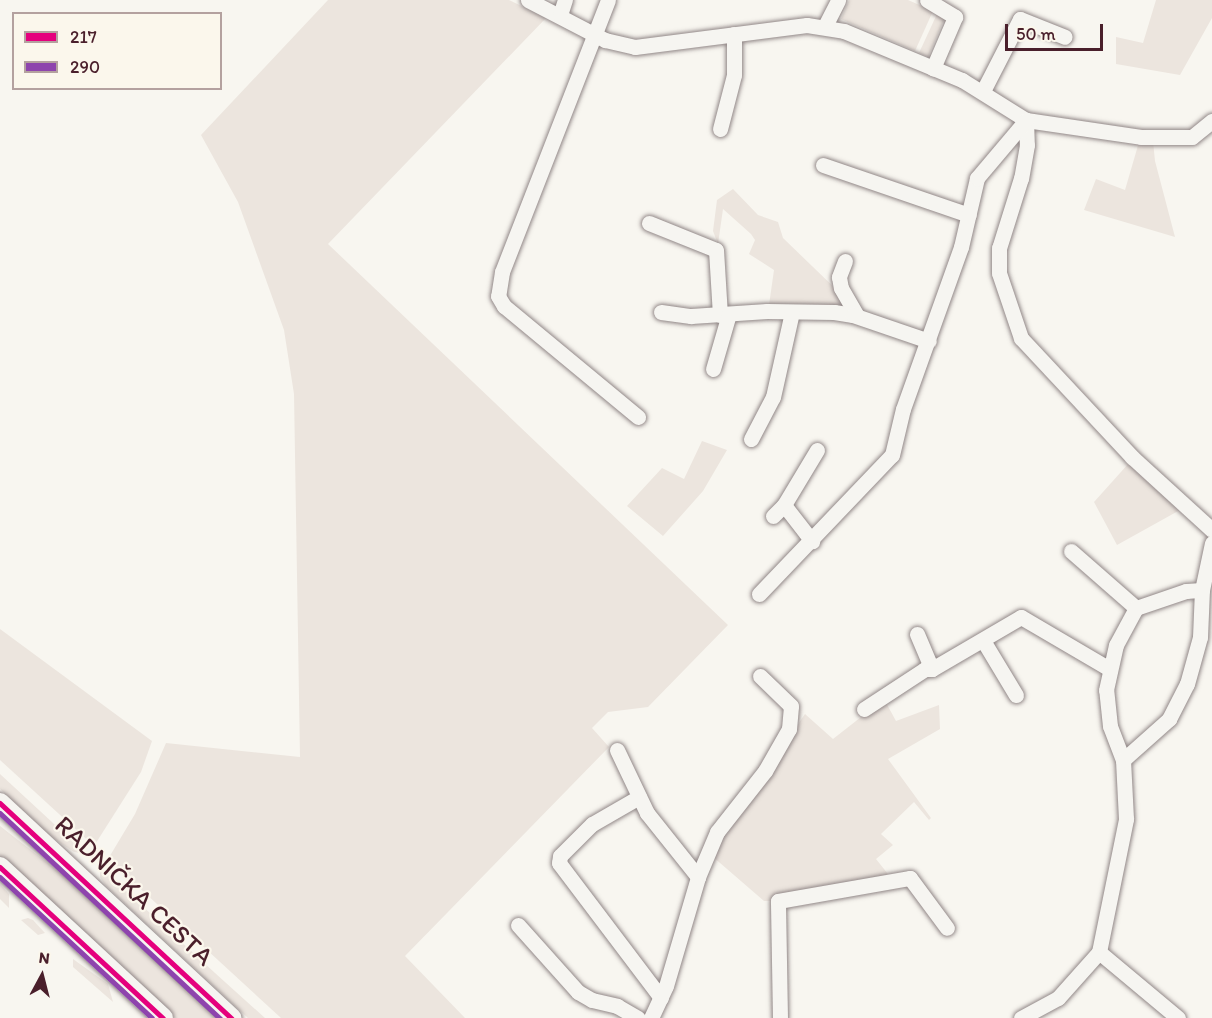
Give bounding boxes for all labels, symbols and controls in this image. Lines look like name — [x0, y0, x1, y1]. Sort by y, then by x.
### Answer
legend — [12, 12, 222, 90]
scale bar — [1008, 12, 1106, 50]
text: 50 m — [1016, 23, 1056, 45]
text: 217 — [70, 26, 97, 48]
text: 290 — [70, 56, 100, 78]
street label: RADNIČKA CESTA — [48, 809, 220, 973]
north arrow — [12, 946, 72, 1006]
text: N — [38, 948, 51, 968]

